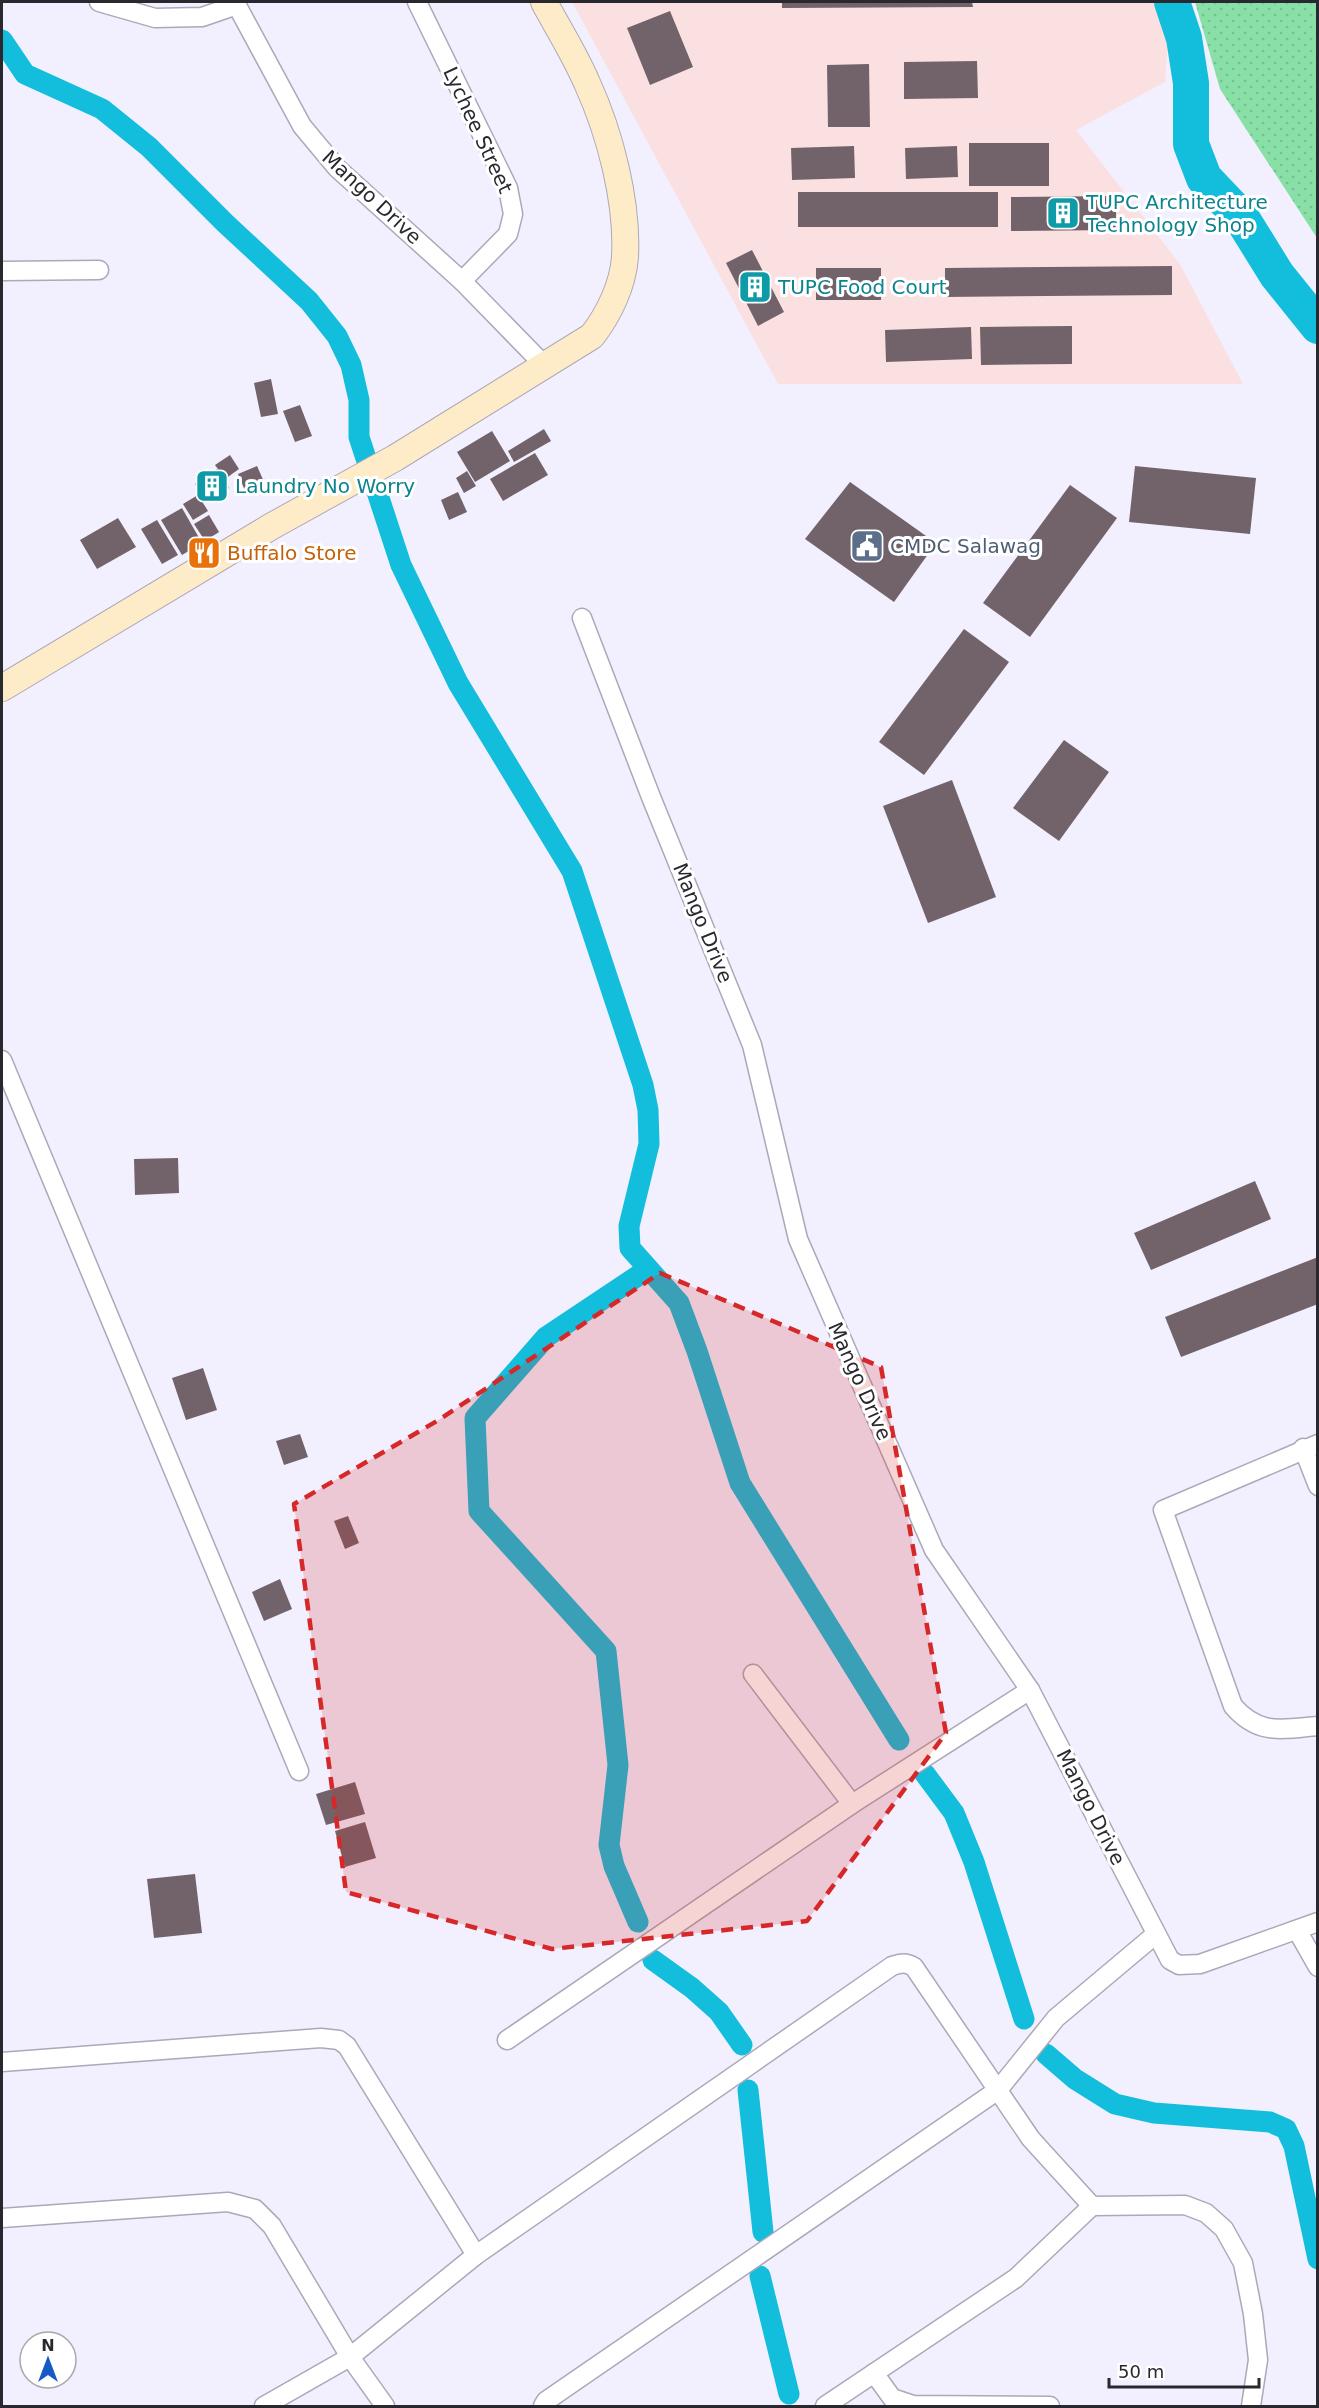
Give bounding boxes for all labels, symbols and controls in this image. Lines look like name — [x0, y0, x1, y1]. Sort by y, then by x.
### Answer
street label: Lychee Street — [438, 63, 518, 197]
street label: Mango Drive — [317, 145, 427, 249]
place label: TUPC Architecture Technology Shop — [1085, 190, 1268, 237]
building icon: TUPC Architecture Technology Shop — [1045, 195, 1081, 231]
building icon: TUPC Food Court — [737, 269, 773, 305]
place label: TUPC Food Court — [777, 275, 947, 299]
building icon: Laundry No Worry — [194, 468, 230, 504]
place label: Laundry No Worry — [235, 474, 415, 498]
public building icon: CMDC Salawag — [849, 528, 885, 564]
place label: CMDC Salawag — [890, 534, 1041, 558]
restaurant icon: Buffalo Store — [186, 535, 222, 571]
place label: Buffalo Store — [227, 541, 356, 565]
street label: Mango Drive — [668, 860, 738, 986]
street label: Mango Drive — [823, 1318, 897, 1444]
street label: Mango Drive — [1052, 1745, 1130, 1869]
north arrow — [18, 2330, 78, 2390]
text: N — [41, 2336, 55, 2355]
scale bar — [1109, 2351, 1259, 2389]
text: 50 m — [1118, 2361, 1164, 2382]

